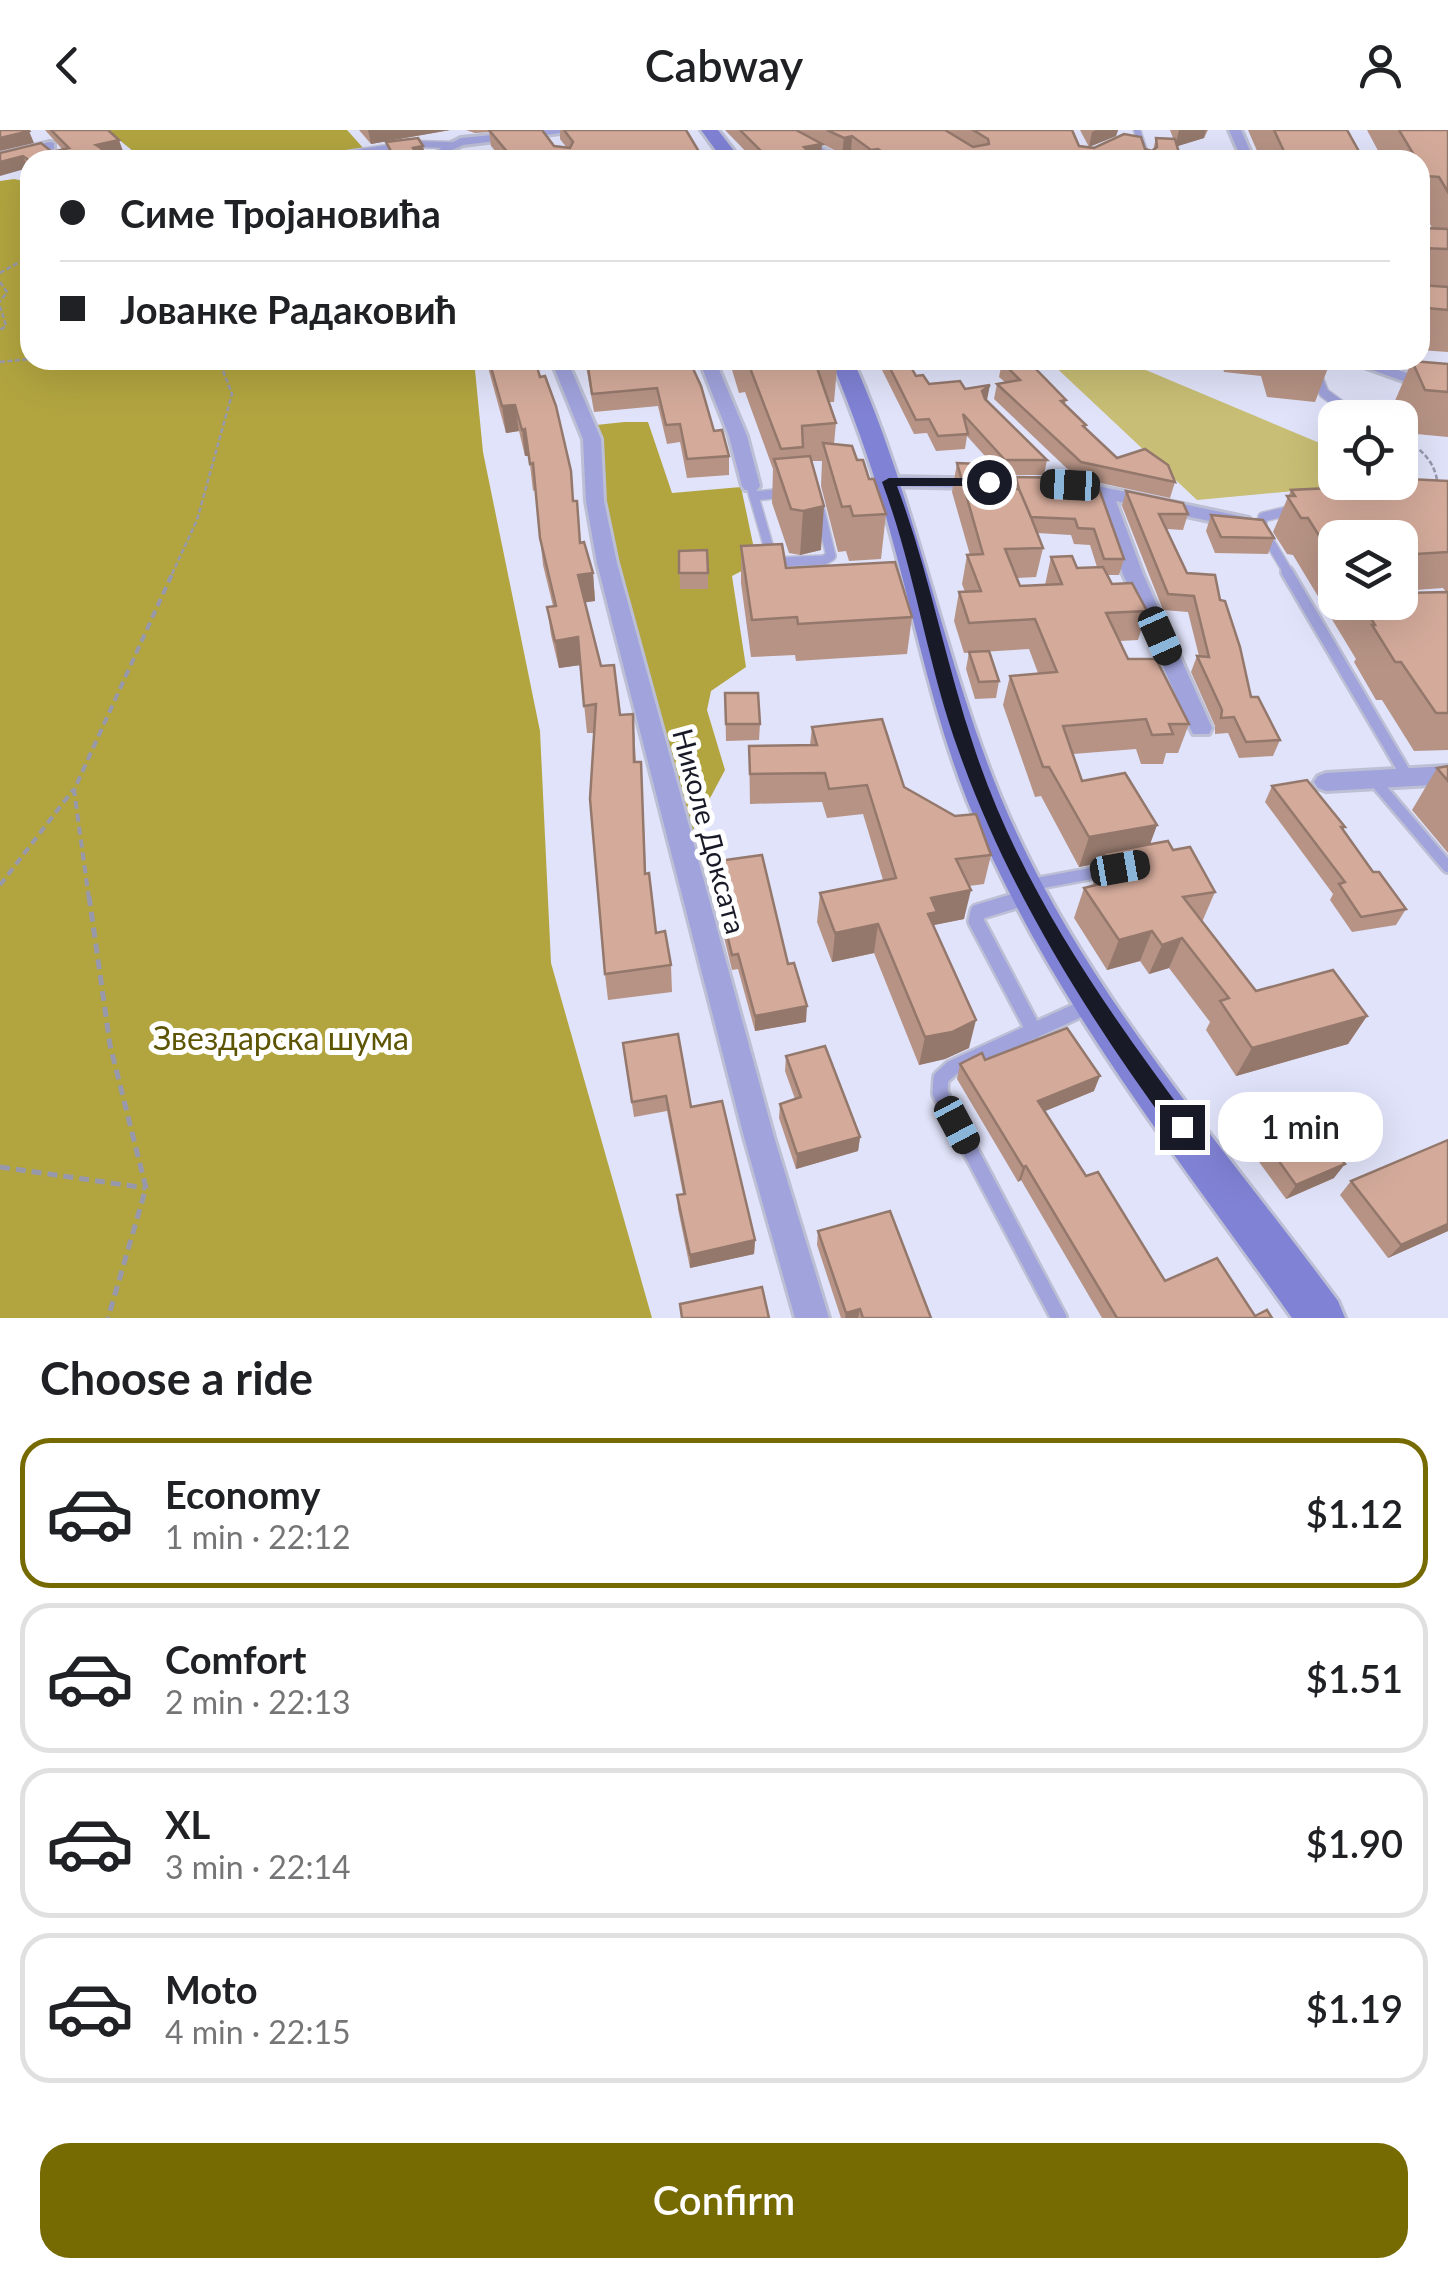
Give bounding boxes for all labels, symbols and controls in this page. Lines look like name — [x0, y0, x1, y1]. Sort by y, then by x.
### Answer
icon: back — [40, 38, 95, 93]
text: Cabway — [645, 38, 803, 92]
icon: person — [1353, 38, 1408, 93]
text: Симе Тројановића — [120, 190, 441, 236]
text: Јованке Радаковић — [120, 286, 457, 332]
map controls — [1318, 400, 1418, 620]
button: locate — [1318, 400, 1418, 500]
route start — [967, 460, 1012, 505]
car — [1039, 468, 1101, 502]
button: layers — [1318, 520, 1418, 620]
car — [1134, 602, 1186, 670]
street label: Николе Доксата — [666, 725, 754, 937]
car — [1088, 848, 1152, 888]
park label: Звездарска шума — [153, 1018, 409, 1057]
car — [930, 1091, 984, 1159]
callout: 1 min — [1217, 1092, 1382, 1162]
route end — [1160, 1105, 1205, 1150]
text: 1 min — [1261, 1107, 1340, 1146]
text: Choose a ride — [40, 1351, 313, 1405]
icon: car — [45, 1468, 135, 1558]
text: Economy — [165, 1471, 320, 1517]
text: $1.12 — [1306, 1490, 1403, 1536]
text: 1 min · 22:12 — [165, 1517, 351, 1556]
icon: car — [45, 1633, 135, 1723]
text: Comfort — [165, 1636, 306, 1682]
text: $1.51 — [1306, 1655, 1403, 1701]
text: 2 min · 22:13 — [165, 1682, 351, 1721]
icon: car — [45, 1798, 135, 1888]
text: XL — [165, 1801, 210, 1847]
text: $1.90 — [1306, 1820, 1403, 1866]
text: 3 min · 22:14 — [165, 1847, 351, 1886]
icon: car — [45, 1963, 135, 2053]
text: Moto — [165, 1966, 258, 2012]
text: $1.19 — [1306, 1985, 1403, 2031]
text: 4 min · 22:15 — [165, 2012, 351, 2051]
button: Confirm — [40, 2143, 1408, 2258]

